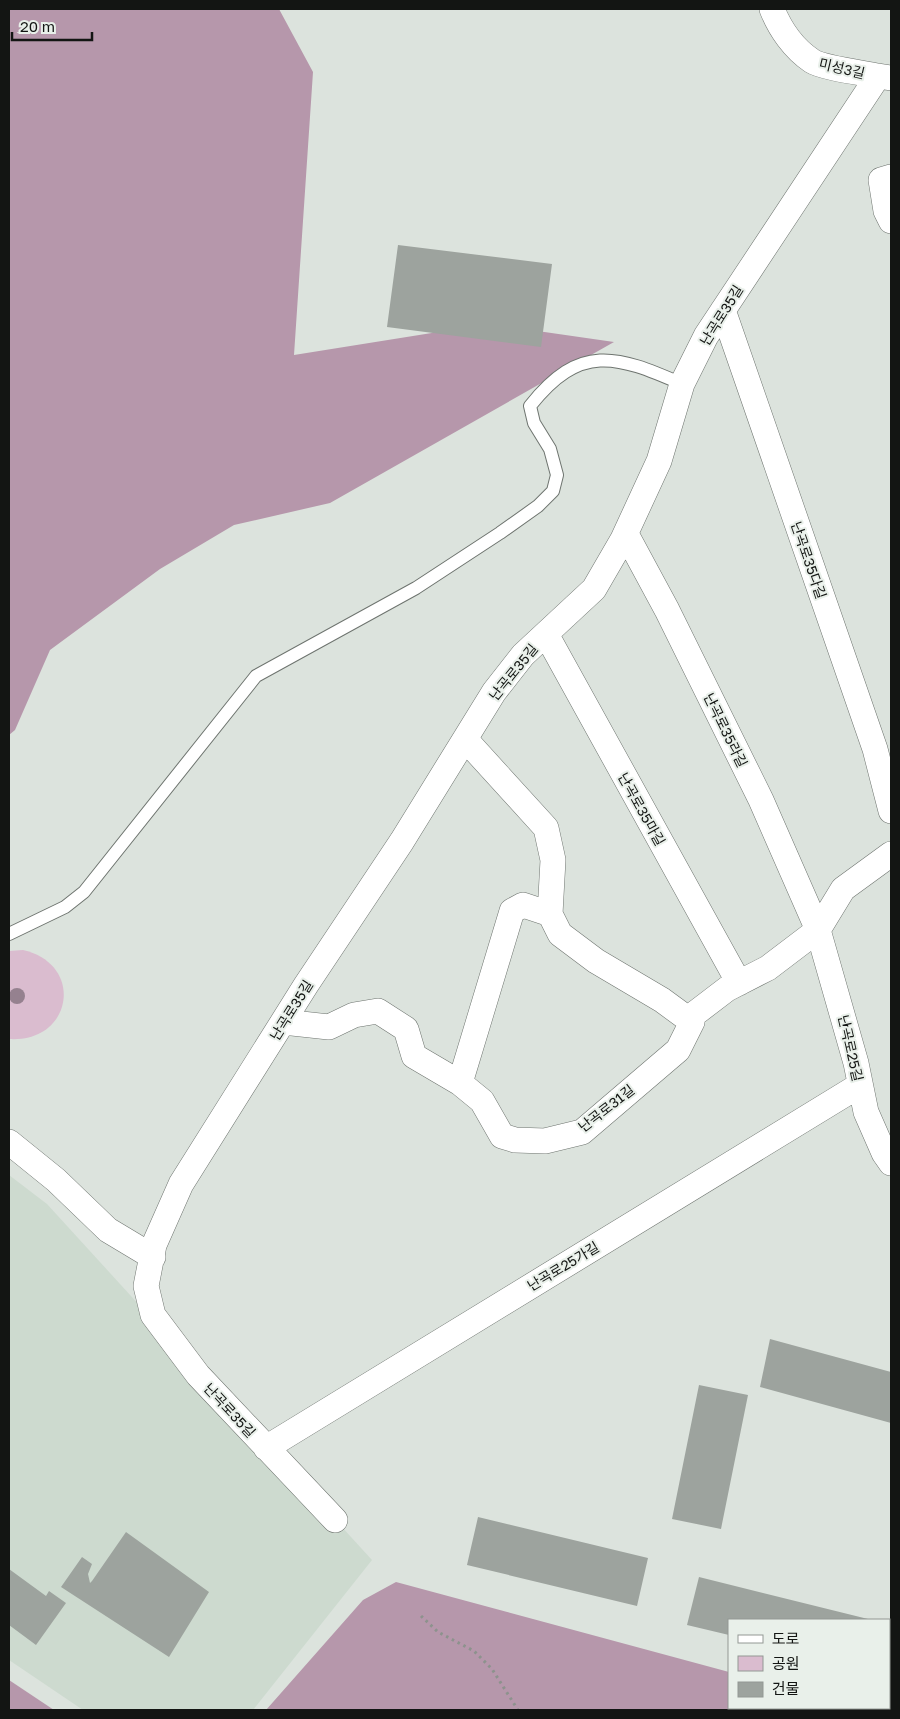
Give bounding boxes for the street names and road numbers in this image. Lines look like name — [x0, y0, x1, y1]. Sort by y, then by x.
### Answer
street label: 미성3길 — [817, 54, 867, 82]
street label: 난곡로35길 — [696, 282, 746, 348]
street label: 난곡로35다길 — [788, 519, 830, 601]
street label: 난곡로35길 — [485, 640, 541, 704]
street label: 난곡로35라길 — [701, 690, 751, 770]
street label: 난곡로35마길 — [615, 770, 669, 848]
street label: 난곡로35길 — [266, 977, 316, 1043]
street label: 난곡로25길 — [835, 1013, 867, 1083]
street label: 난곡로31길 — [575, 1081, 637, 1135]
street label: 난곡로25가길 — [524, 1238, 602, 1294]
street label: 난곡로35길 — [201, 1379, 259, 1441]

